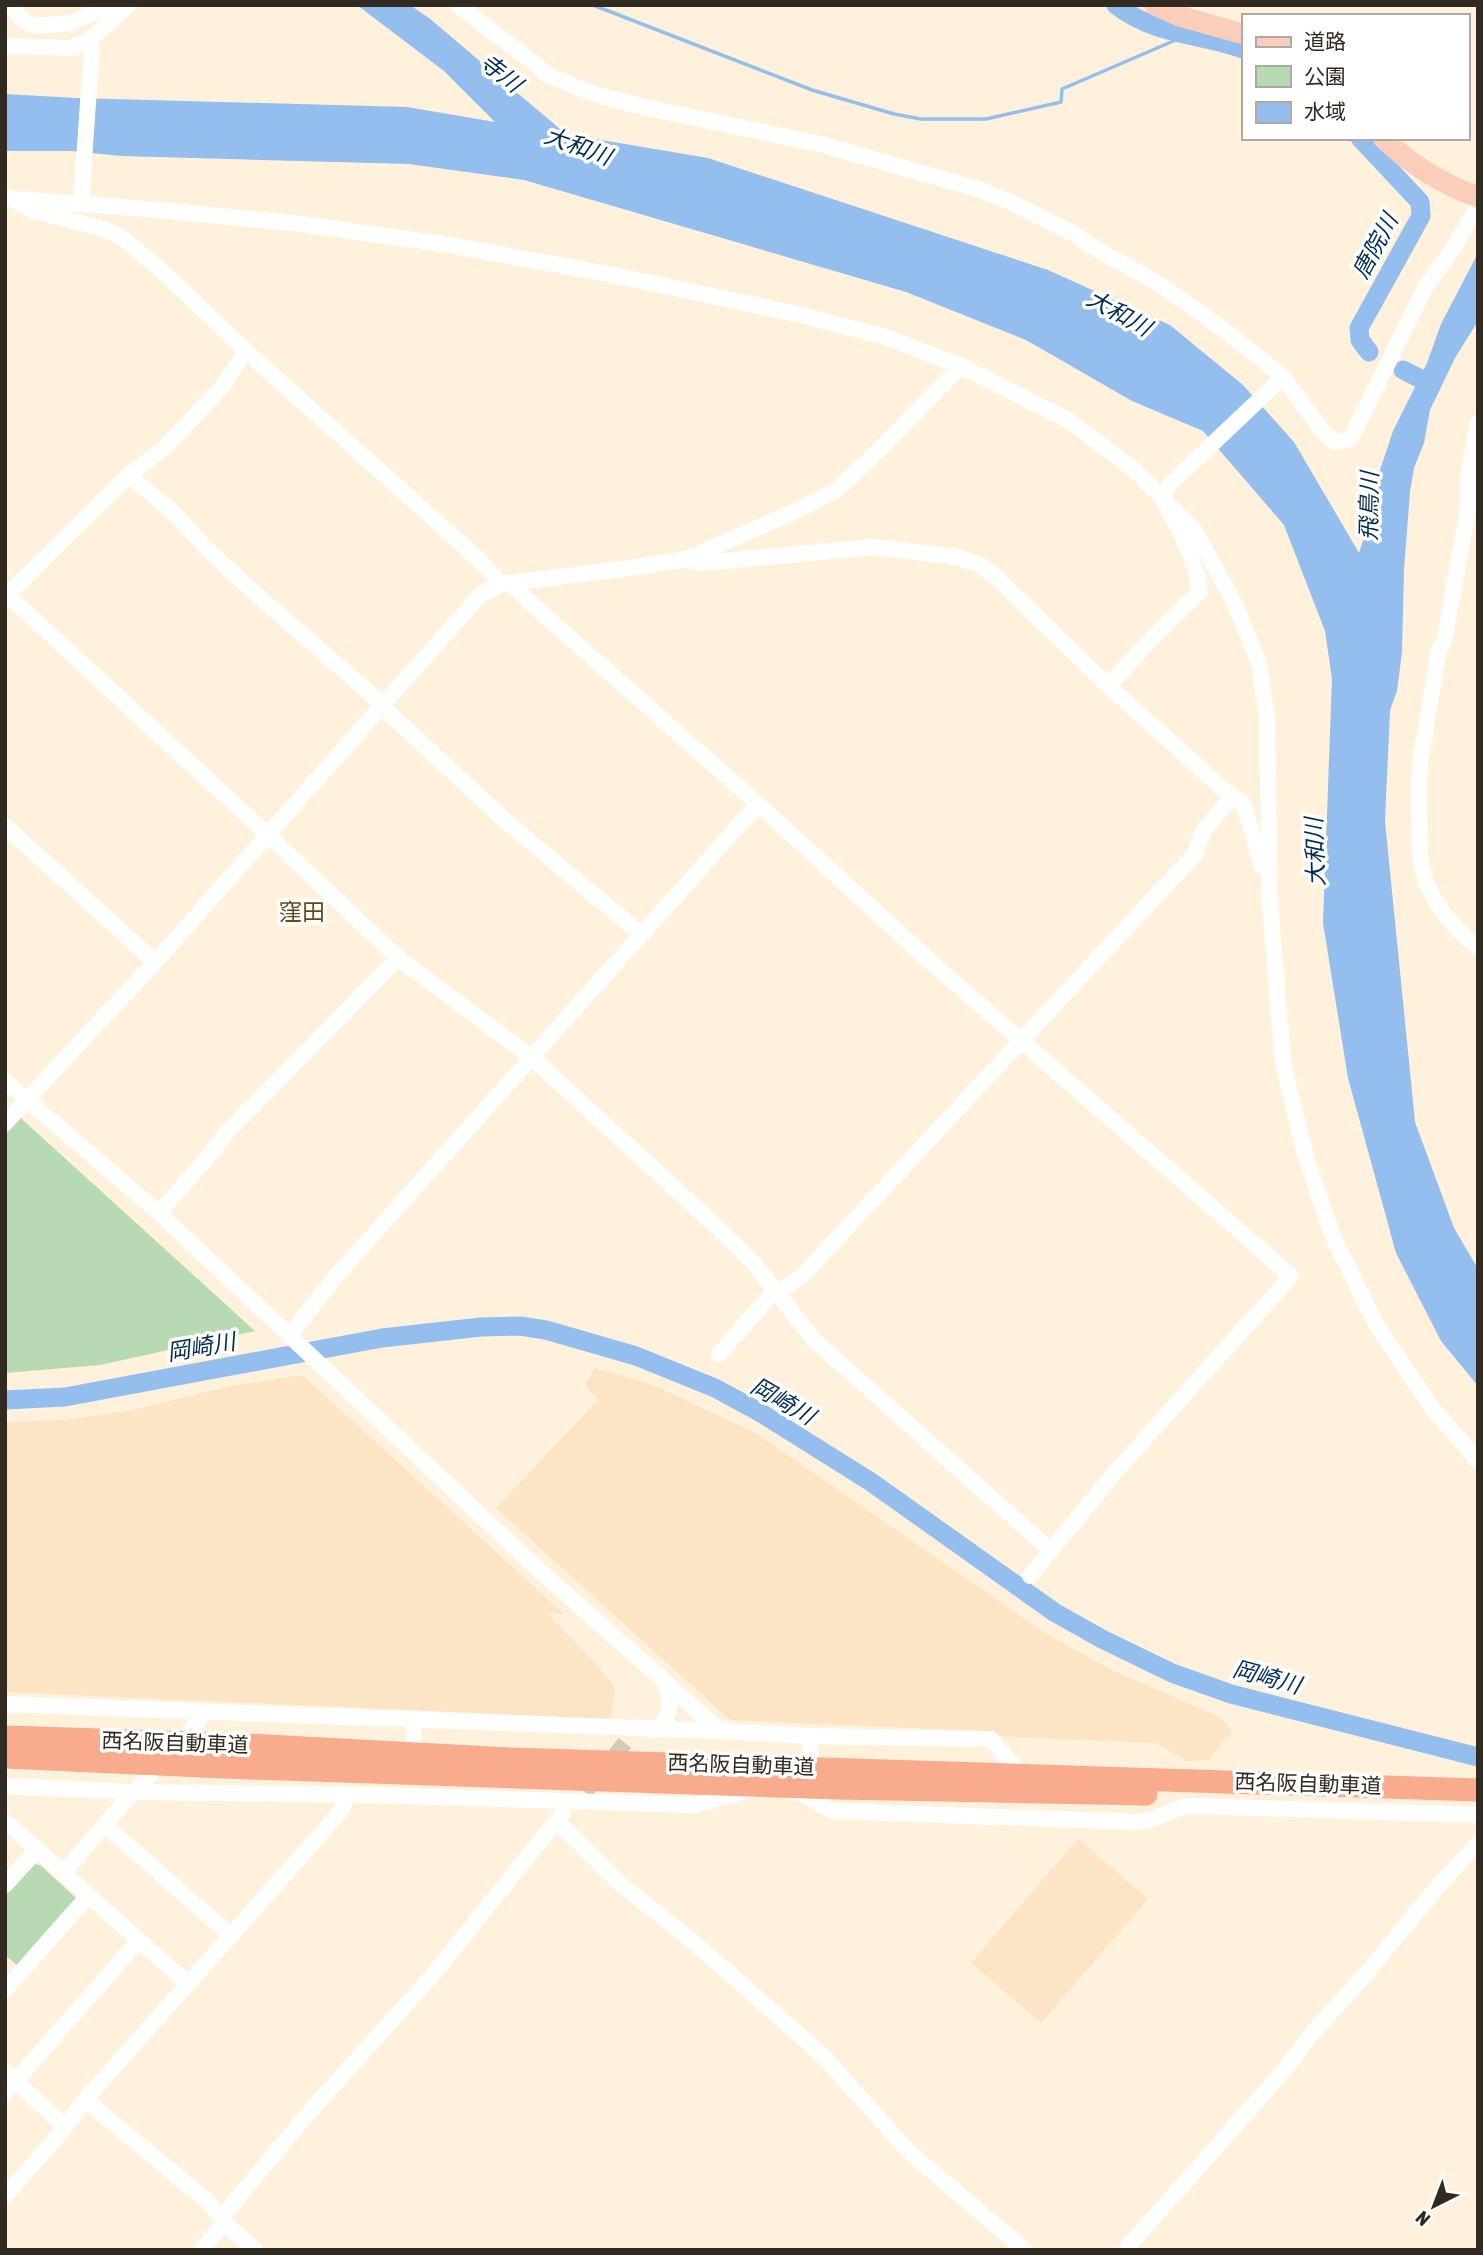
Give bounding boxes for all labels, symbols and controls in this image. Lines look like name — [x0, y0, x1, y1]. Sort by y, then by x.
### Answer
legend — [1242, 14, 1469, 140]
text: 道路 — [1304, 29, 1346, 53]
water label: 寺川 — [475, 49, 529, 99]
text: 公園 — [1304, 64, 1346, 88]
text: 水域 — [1304, 99, 1346, 123]
water label: 大和川 — [541, 122, 618, 171]
water label: 唐院川 — [1347, 207, 1404, 283]
water label: 大和川 — [1083, 285, 1158, 343]
water label: 飛鳥川 — [1355, 468, 1383, 541]
water label: 大和川 — [1301, 814, 1329, 887]
district label: 窪田 — [279, 899, 325, 925]
water label: 岡崎川 — [165, 1328, 240, 1366]
water label: 岡崎川 — [747, 1372, 822, 1431]
water label: 岡崎川 — [1230, 1656, 1307, 1699]
street label: 西名阪自動車道 — [101, 1727, 249, 1757]
street label: 西名阪自動車道 — [667, 1749, 815, 1779]
street label: 西名阪自動車道 — [1234, 1768, 1382, 1798]
north arrow — [1399, 2171, 1469, 2241]
text: N — [1411, 2207, 1434, 2231]

